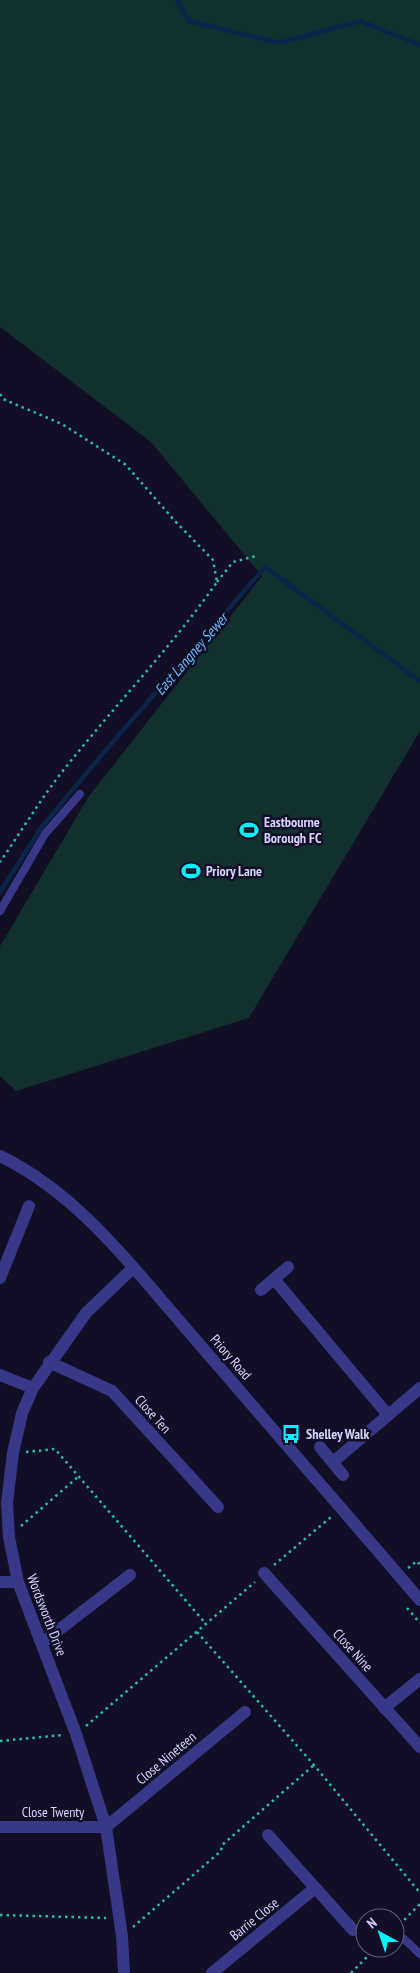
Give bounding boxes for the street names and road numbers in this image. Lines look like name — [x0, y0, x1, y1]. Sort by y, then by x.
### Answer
street label: Priory Road — [206, 1331, 256, 1383]
street label: Close Ten — [131, 1391, 175, 1437]
street label: Wordsworth Drive — [23, 1571, 71, 1659]
street label: Close Nine — [329, 1625, 377, 1675]
street label: Close Nineteen — [132, 1728, 200, 1788]
street label: Close Twenty — [22, 1803, 85, 1821]
street label: Barrie Close — [226, 1894, 282, 1944]

